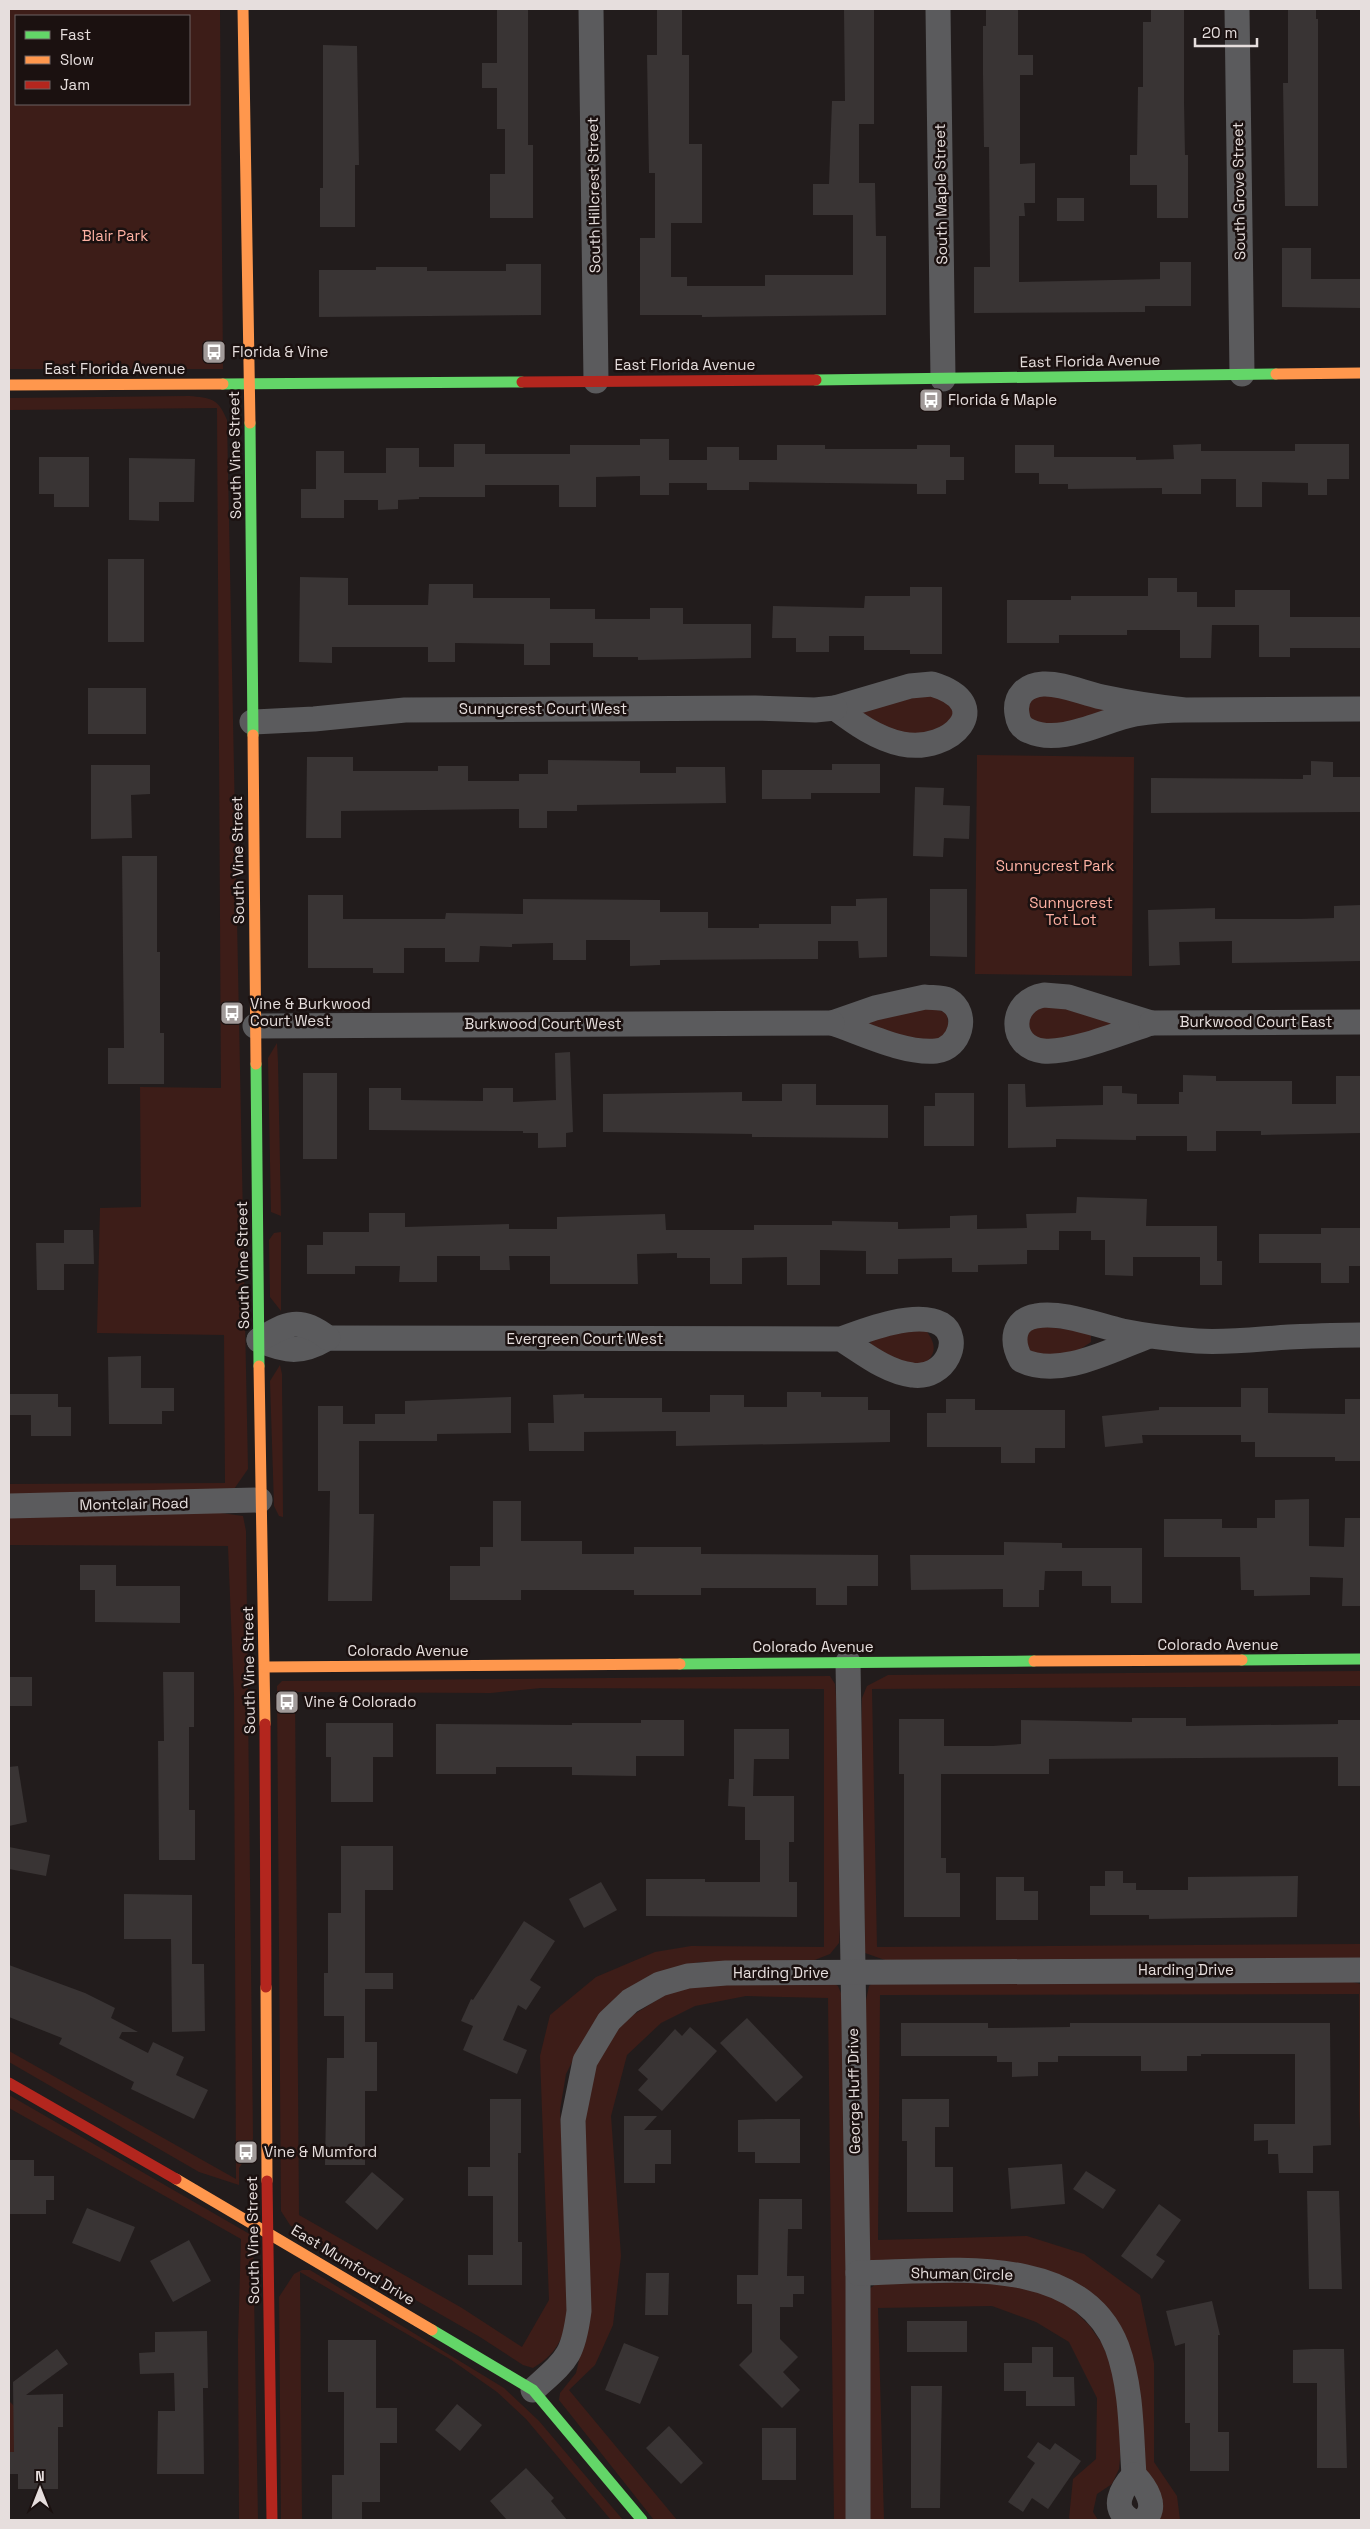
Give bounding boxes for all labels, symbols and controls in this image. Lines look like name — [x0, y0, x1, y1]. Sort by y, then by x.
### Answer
legend — [15, 15, 190, 105]
scale bar — [1195, 15, 1258, 47]
text: 20 m — [1202, 23, 1237, 42]
text: Fast — [60, 25, 91, 44]
text: Slow — [60, 50, 94, 69]
text: Jam — [60, 75, 90, 94]
street label: South Hillcrest Street — [583, 117, 604, 273]
street label: South Grove Street — [1228, 122, 1249, 260]
street label: South Maple Street — [930, 123, 951, 265]
park label: Blair Park — [82, 226, 148, 245]
bus stop icon: Florida & Vine — [201, 339, 227, 365]
place label: Florida & Vine — [232, 342, 328, 361]
street label: East Florida Avenue — [1019, 350, 1161, 371]
street label: East Florida Avenue — [615, 355, 756, 374]
street label: East Florida Avenue — [45, 359, 186, 378]
bus stop icon: Florida & Maple — [918, 387, 944, 413]
place label: Florida & Maple — [948, 390, 1057, 409]
street label: South Vine Street — [224, 391, 245, 519]
street label: Sunnycrest Court West — [459, 699, 627, 718]
street label: South Vine Street — [227, 796, 248, 924]
park label: Sunnycrest Park — [996, 856, 1114, 875]
park label: Sunnycrest Tot Lot — [1029, 893, 1113, 929]
place label: Vine & Burkwood Court West — [250, 994, 371, 1030]
bus stop icon: Vine & Burkwood Court West — [219, 1000, 245, 1026]
street label: Burkwood Court East — [1180, 1012, 1333, 1031]
street label: Burkwood Court West — [464, 1014, 622, 1033]
street label: South Vine Street — [232, 1201, 253, 1329]
street label: Evergreen Court West — [506, 1329, 664, 1348]
street label: Montclair Road — [79, 1493, 189, 1514]
street label: South Vine Street — [238, 1606, 259, 1734]
street label: Colorado Avenue — [1157, 1635, 1279, 1654]
street label: Colorado Avenue — [752, 1637, 874, 1656]
street label: Colorado Avenue — [347, 1641, 469, 1660]
bus stop icon: Vine & Colorado — [274, 1689, 300, 1715]
place label: Vine & Colorado — [304, 1692, 416, 1711]
street label: Harding Drive — [1138, 1960, 1234, 1979]
street label: Harding Drive — [733, 1963, 829, 1982]
street label: George Huff Drive — [843, 2028, 864, 2154]
bus stop icon: Vine & Mumford — [233, 2139, 259, 2165]
place label: Vine & Mumford — [264, 2142, 377, 2161]
street label: South Vine Street — [242, 2176, 263, 2304]
street label: East Mumford Drive — [288, 2220, 419, 2309]
street label: Shuman Circle — [911, 2263, 1013, 2284]
north arrow — [15, 2464, 65, 2514]
text: N — [35, 2467, 45, 2485]

